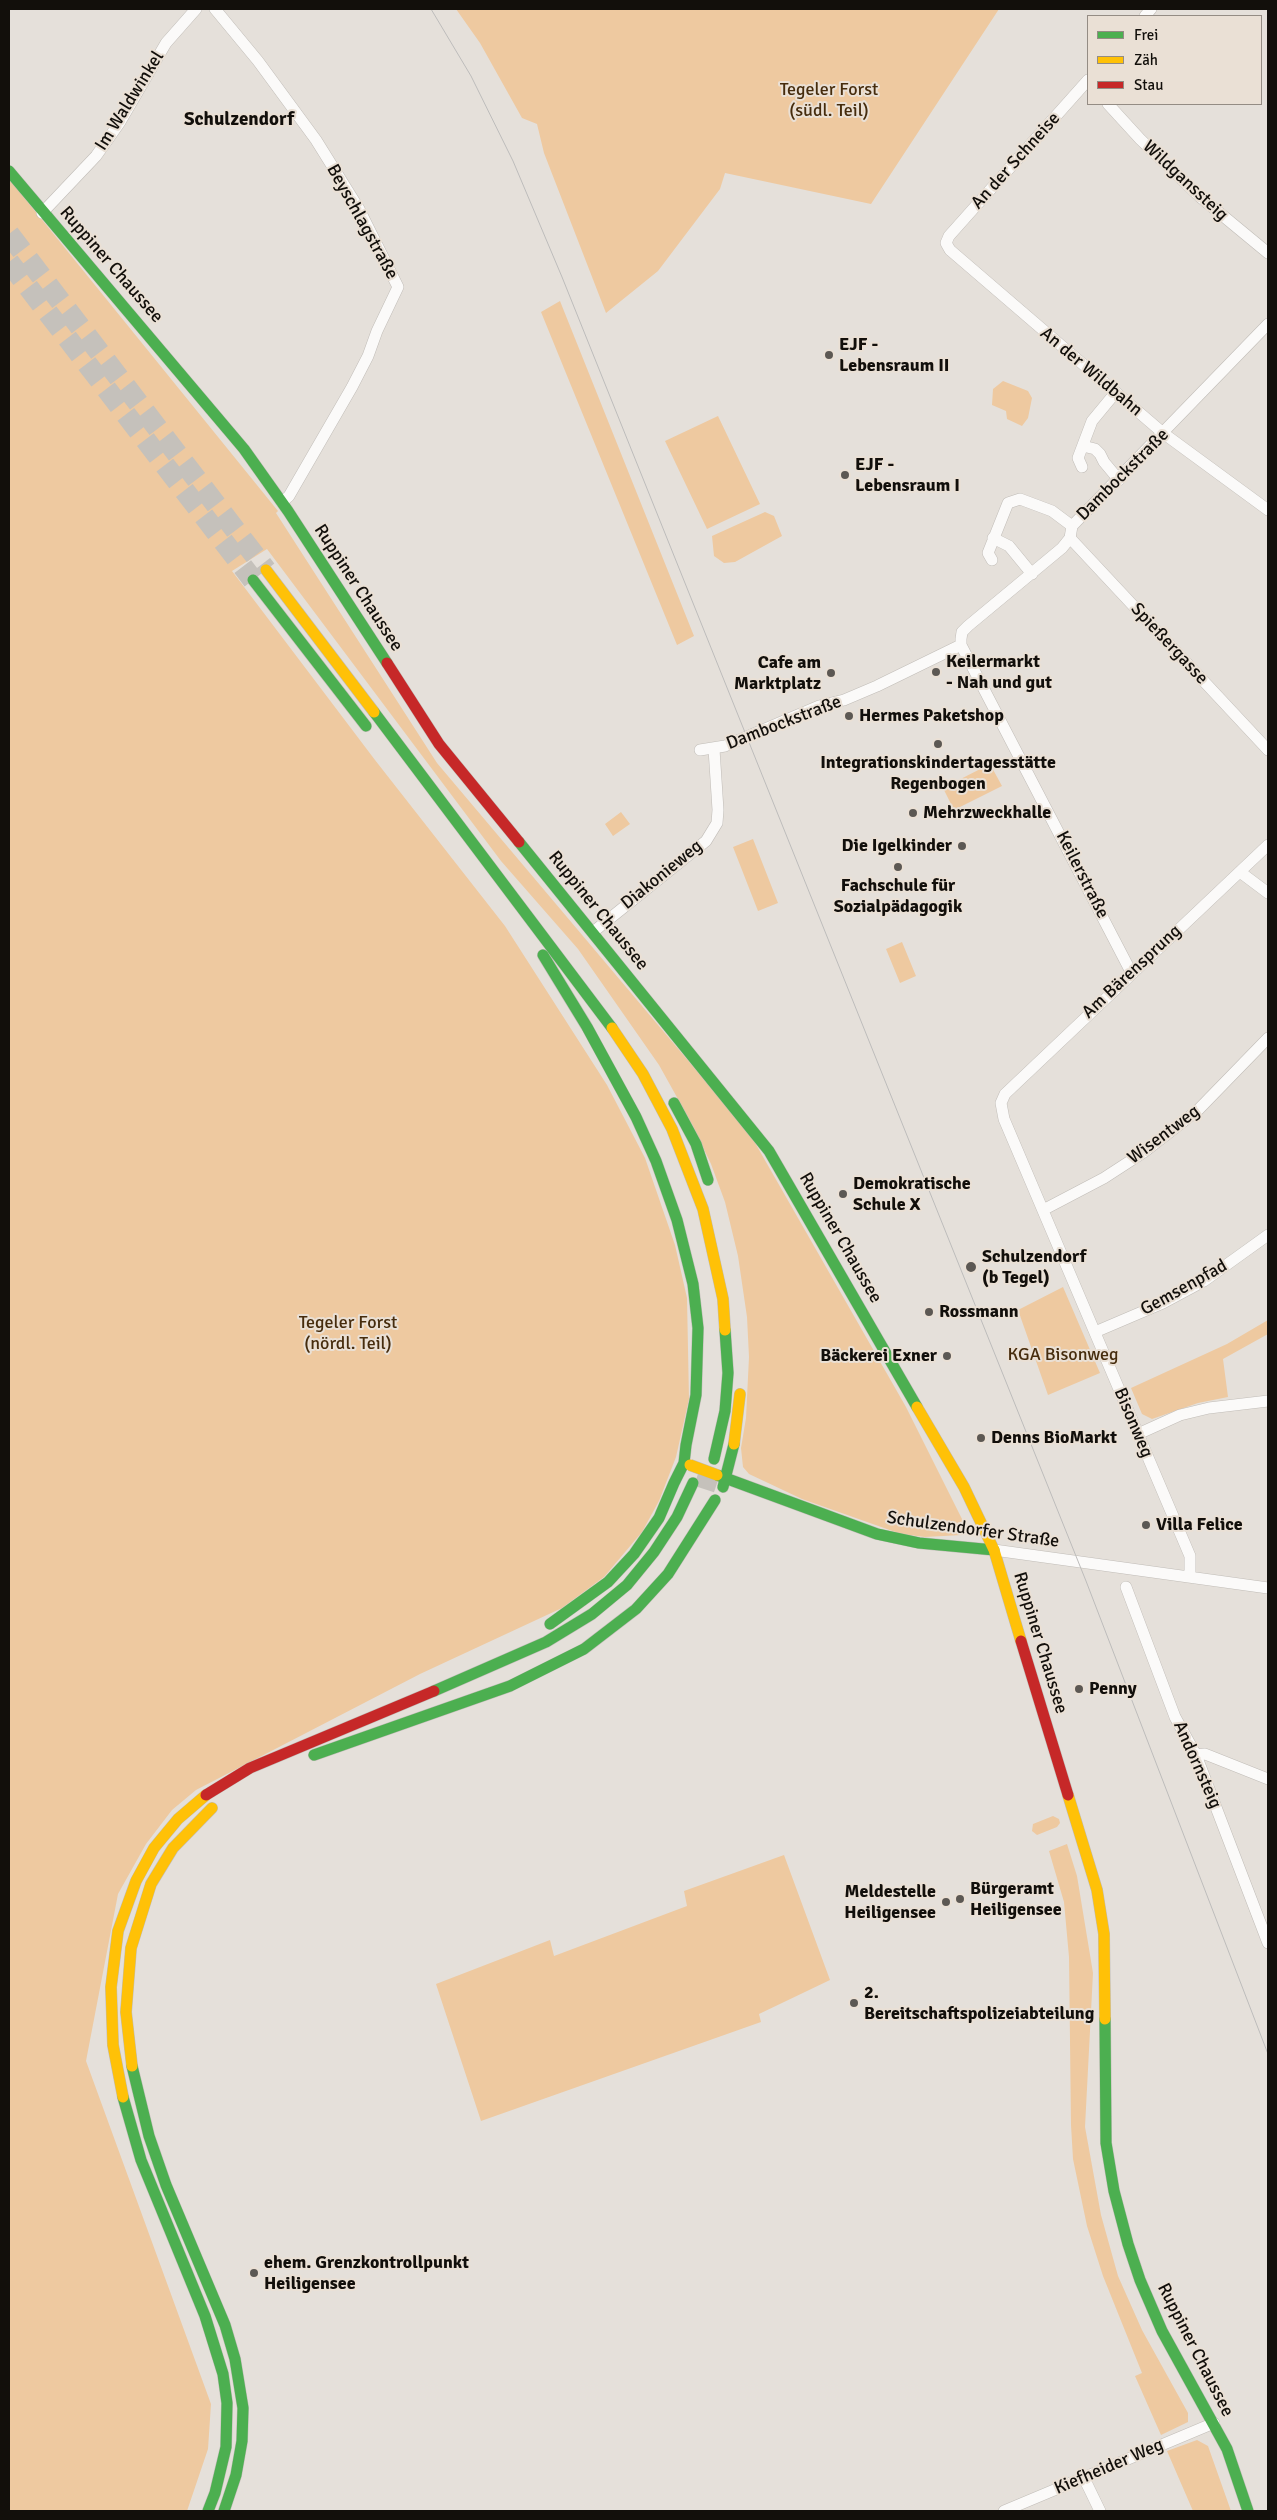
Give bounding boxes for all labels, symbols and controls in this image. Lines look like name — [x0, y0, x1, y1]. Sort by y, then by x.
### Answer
legend — [1087, 15, 1262, 105]
text: Frei — [1134, 26, 1158, 44]
street label: Im Waldwinkel — [91, 47, 169, 155]
text: Zäh — [1134, 51, 1158, 69]
text: Stau — [1134, 76, 1163, 94]
park label: Tegeler Forst (südl. Teil) — [780, 79, 878, 122]
street label: An der Schneise — [967, 108, 1065, 214]
district label: Schulzendorf — [184, 109, 294, 131]
street label: Wildganssteig — [1138, 136, 1232, 226]
street label: Beyschlagstraße — [321, 161, 403, 283]
street label: Ruppiner Chaussee — [55, 202, 167, 328]
street label: An der Wildbahn — [1035, 323, 1147, 421]
place label: EJF - Lebensraum II — [839, 334, 950, 376]
marker: EJF - Lebensraum II — [823, 349, 835, 361]
street label: Dambockstraße — [1072, 424, 1174, 526]
place label: EJF - Lebensraum I — [855, 454, 960, 496]
marker: EJF - Lebensraum I — [839, 469, 851, 481]
street label: Ruppiner Chaussee — [309, 520, 407, 656]
street label: Spießergasse — [1126, 599, 1212, 689]
place label: Keilermarkt - Nah und gut — [946, 651, 1052, 694]
place label: Cafe am Marktplatz — [734, 652, 821, 694]
marker: Keilermarkt - Nah und gut — [930, 666, 942, 678]
marker: Cafe am Marktplatz — [825, 667, 837, 679]
street label: Dambockstraße — [723, 691, 845, 755]
place label: Hermes Paketshop — [859, 705, 1004, 727]
marker: Hermes Paketshop — [843, 710, 855, 722]
marker: Integrationskindertagesstätte Regenbogen — [932, 738, 944, 750]
place label: Integrationskindertagesstätte Regenbogen — [820, 752, 1056, 794]
place label: Mehrzweckhalle — [923, 802, 1051, 824]
marker: Mehrzweckhalle — [907, 807, 919, 819]
street label: Keilerstraße — [1051, 828, 1113, 922]
place label: Die Igelkinder — [842, 835, 952, 857]
street label: Diakonieweg — [617, 836, 707, 914]
marker: Die Igelkinder — [956, 840, 968, 852]
street label: Ruppiner Chaussee — [543, 847, 653, 975]
marker: Fachschule für Sozialpädagogik — [892, 861, 904, 873]
place label: Fachschule für Sozialpädagogik — [834, 875, 962, 918]
street label: Am Bärensprung — [1078, 921, 1186, 1023]
street label: Wisentweg — [1124, 1101, 1204, 1169]
street label: Ruppiner Chaussee — [794, 1169, 886, 1307]
place label: Demokratische Schule X — [853, 1173, 971, 1216]
marker: Demokratische Schule X — [837, 1188, 849, 1200]
place label: Schulzendorf (b Tegel) — [982, 1246, 1086, 1288]
street label: Gemsenpfad — [1137, 1255, 1231, 1321]
marker: Schulzendorf (b Tegel) — [964, 1260, 978, 1274]
place label: Rossmann — [939, 1301, 1019, 1323]
marker: Rossmann — [923, 1306, 935, 1318]
park label: Tegeler Forst (nördl. Teil) — [299, 1312, 397, 1355]
park label: KGA Bisonweg — [1008, 1344, 1118, 1366]
place label: Bäckerei Exner — [820, 1345, 937, 1367]
marker: Bäckerei Exner — [941, 1350, 953, 1362]
street label: Bisonweg — [1109, 1385, 1157, 1461]
place label: Denns BioMarkt — [991, 1427, 1117, 1449]
marker: Denns BioMarkt — [975, 1432, 987, 1444]
street label: Schulzendorfer Straße — [885, 1507, 1061, 1553]
place label: Villa Felice — [1156, 1514, 1243, 1536]
marker: Villa Felice — [1140, 1519, 1152, 1531]
street label: Ruppiner Chaussee — [1008, 1570, 1072, 1716]
place label: Penny — [1089, 1678, 1137, 1700]
marker: Penny — [1073, 1683, 1085, 1695]
street label: Andornsteig — [1168, 1718, 1226, 1812]
place label: Bürgeramt Heiligensee — [970, 1878, 1062, 1920]
place label: Meldestelle Heiligensee — [844, 1881, 936, 1924]
marker: Bürgeramt Heiligensee — [954, 1893, 966, 1905]
marker: Meldestelle Heiligensee — [940, 1896, 952, 1908]
place label: 2. Bereitschaftspolizeiabteilung — [864, 1982, 1094, 2025]
marker: 2. Bereitschaftspolizeiabteilung — [848, 1997, 860, 2009]
place label: ehem. Grenzkontrollpunkt Heiligensee — [264, 2252, 469, 2294]
marker: ehem. Grenzkontrollpunkt Heiligensee — [248, 2267, 260, 2279]
street label: Ruppiner Chaussee — [1152, 2280, 1238, 2420]
street label: Kiefheider Weg — [1051, 2434, 1167, 2500]

